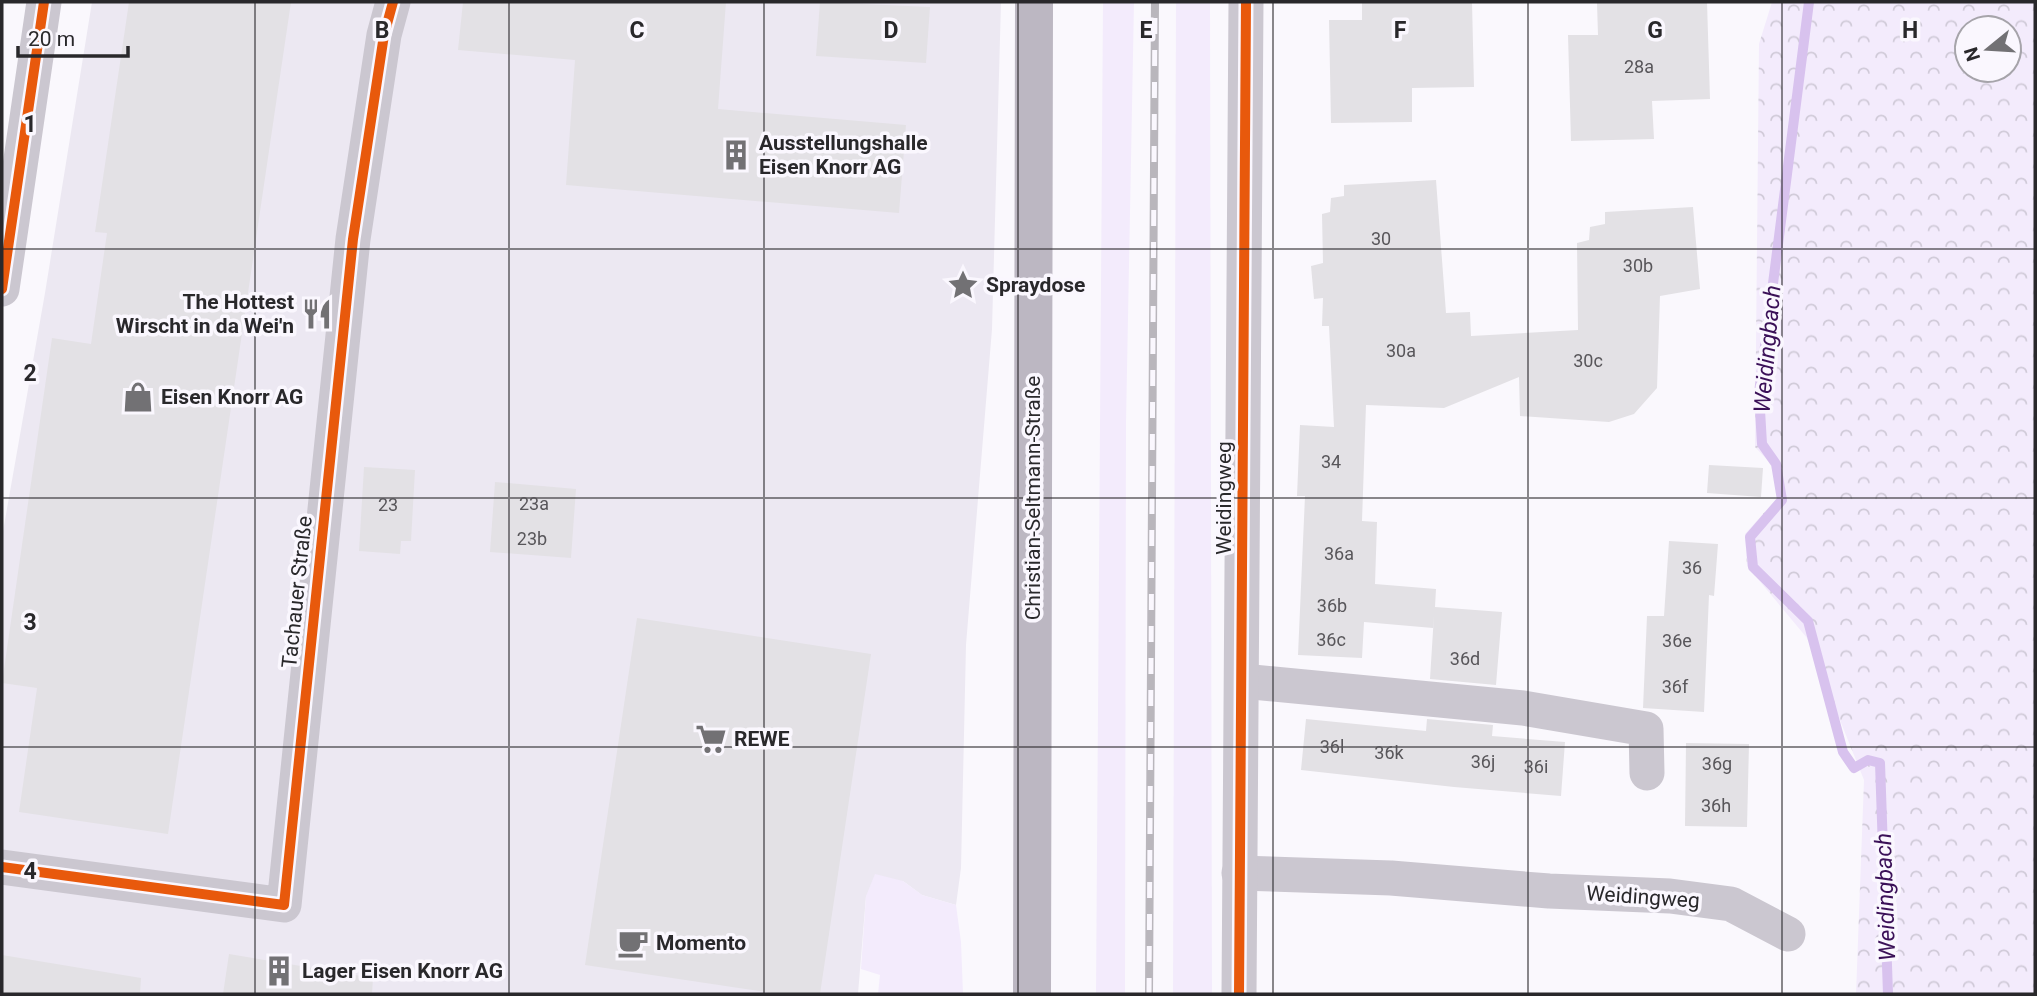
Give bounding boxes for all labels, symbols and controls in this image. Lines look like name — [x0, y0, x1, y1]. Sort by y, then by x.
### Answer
scale bar — [18, 14, 128, 58]
north arrow — [1953, 14, 2023, 84]
text: B — [375, 17, 389, 44]
text: C — [629, 17, 645, 44]
text: D — [884, 17, 898, 44]
text: E — [1140, 17, 1153, 44]
text: F — [1394, 17, 1407, 44]
text: G — [1647, 17, 1663, 44]
text: H — [1902, 17, 1918, 44]
text: 20 m — [28, 27, 75, 51]
text: N — [1959, 44, 1985, 64]
house number: 28a — [1624, 56, 1654, 77]
text: 1 — [23, 111, 37, 138]
place label: Ausstellungshalle Eisen Knorr AG — [759, 131, 928, 179]
building icon: Ausstellungshalle Eisen Knorr AG — [719, 138, 753, 172]
house number: 30 — [1371, 228, 1391, 249]
house number: 30b — [1623, 255, 1653, 276]
place icon: Spraydose — [946, 268, 980, 302]
place label: Spraydose — [986, 273, 1085, 297]
water label: Weidingbach — [1748, 284, 1787, 414]
place label: The Hottest Wirscht in da Wei'n — [116, 290, 294, 338]
restaurant icon: The Hottest Wirscht in da Wei'n — [300, 297, 334, 331]
house number: 30a — [1386, 340, 1416, 361]
house number: 30c — [1573, 350, 1603, 371]
text: 2 — [23, 360, 37, 387]
street label: Christian-Seltmann-Straße — [1021, 376, 1045, 620]
shop icon: Eisen Knorr AG — [121, 380, 155, 414]
place label: Eisen Knorr AG — [161, 385, 303, 409]
street label: Weidingweg — [1212, 441, 1236, 555]
house number: 34 — [1321, 451, 1341, 472]
house number: 23a — [519, 493, 549, 514]
house number: 23 — [378, 494, 398, 515]
street label: Tachauer Straße — [277, 515, 317, 669]
house number: 23b — [517, 528, 547, 549]
house number: 36a — [1324, 543, 1354, 564]
house number: 36 — [1682, 557, 1702, 578]
house number: 36b — [1317, 595, 1347, 616]
text: 3 — [23, 609, 37, 636]
house number: 36c — [1316, 629, 1346, 650]
house number: 36e — [1662, 630, 1692, 651]
house number: 36d — [1450, 648, 1480, 669]
house number: 36f — [1662, 676, 1689, 697]
supermarket icon: REWE — [694, 722, 728, 756]
place label: REWE — [734, 727, 790, 751]
house number: 36l — [1320, 736, 1344, 757]
house number: 36k — [1374, 742, 1405, 763]
house number: 36j — [1471, 751, 1495, 772]
house number: 36g — [1702, 753, 1732, 774]
house number: 36i — [1524, 756, 1548, 777]
house number: 36h — [1701, 795, 1731, 816]
water label: Weidingbach — [1870, 832, 1901, 962]
text: 4 — [23, 858, 37, 885]
street label: Weidingweg — [1585, 881, 1701, 913]
cafe icon: Momento — [616, 926, 650, 960]
place label: Momento — [656, 931, 746, 955]
building icon: Lager Eisen Knorr AG — [262, 954, 296, 988]
place label: Lager Eisen Knorr AG — [302, 959, 503, 983]

